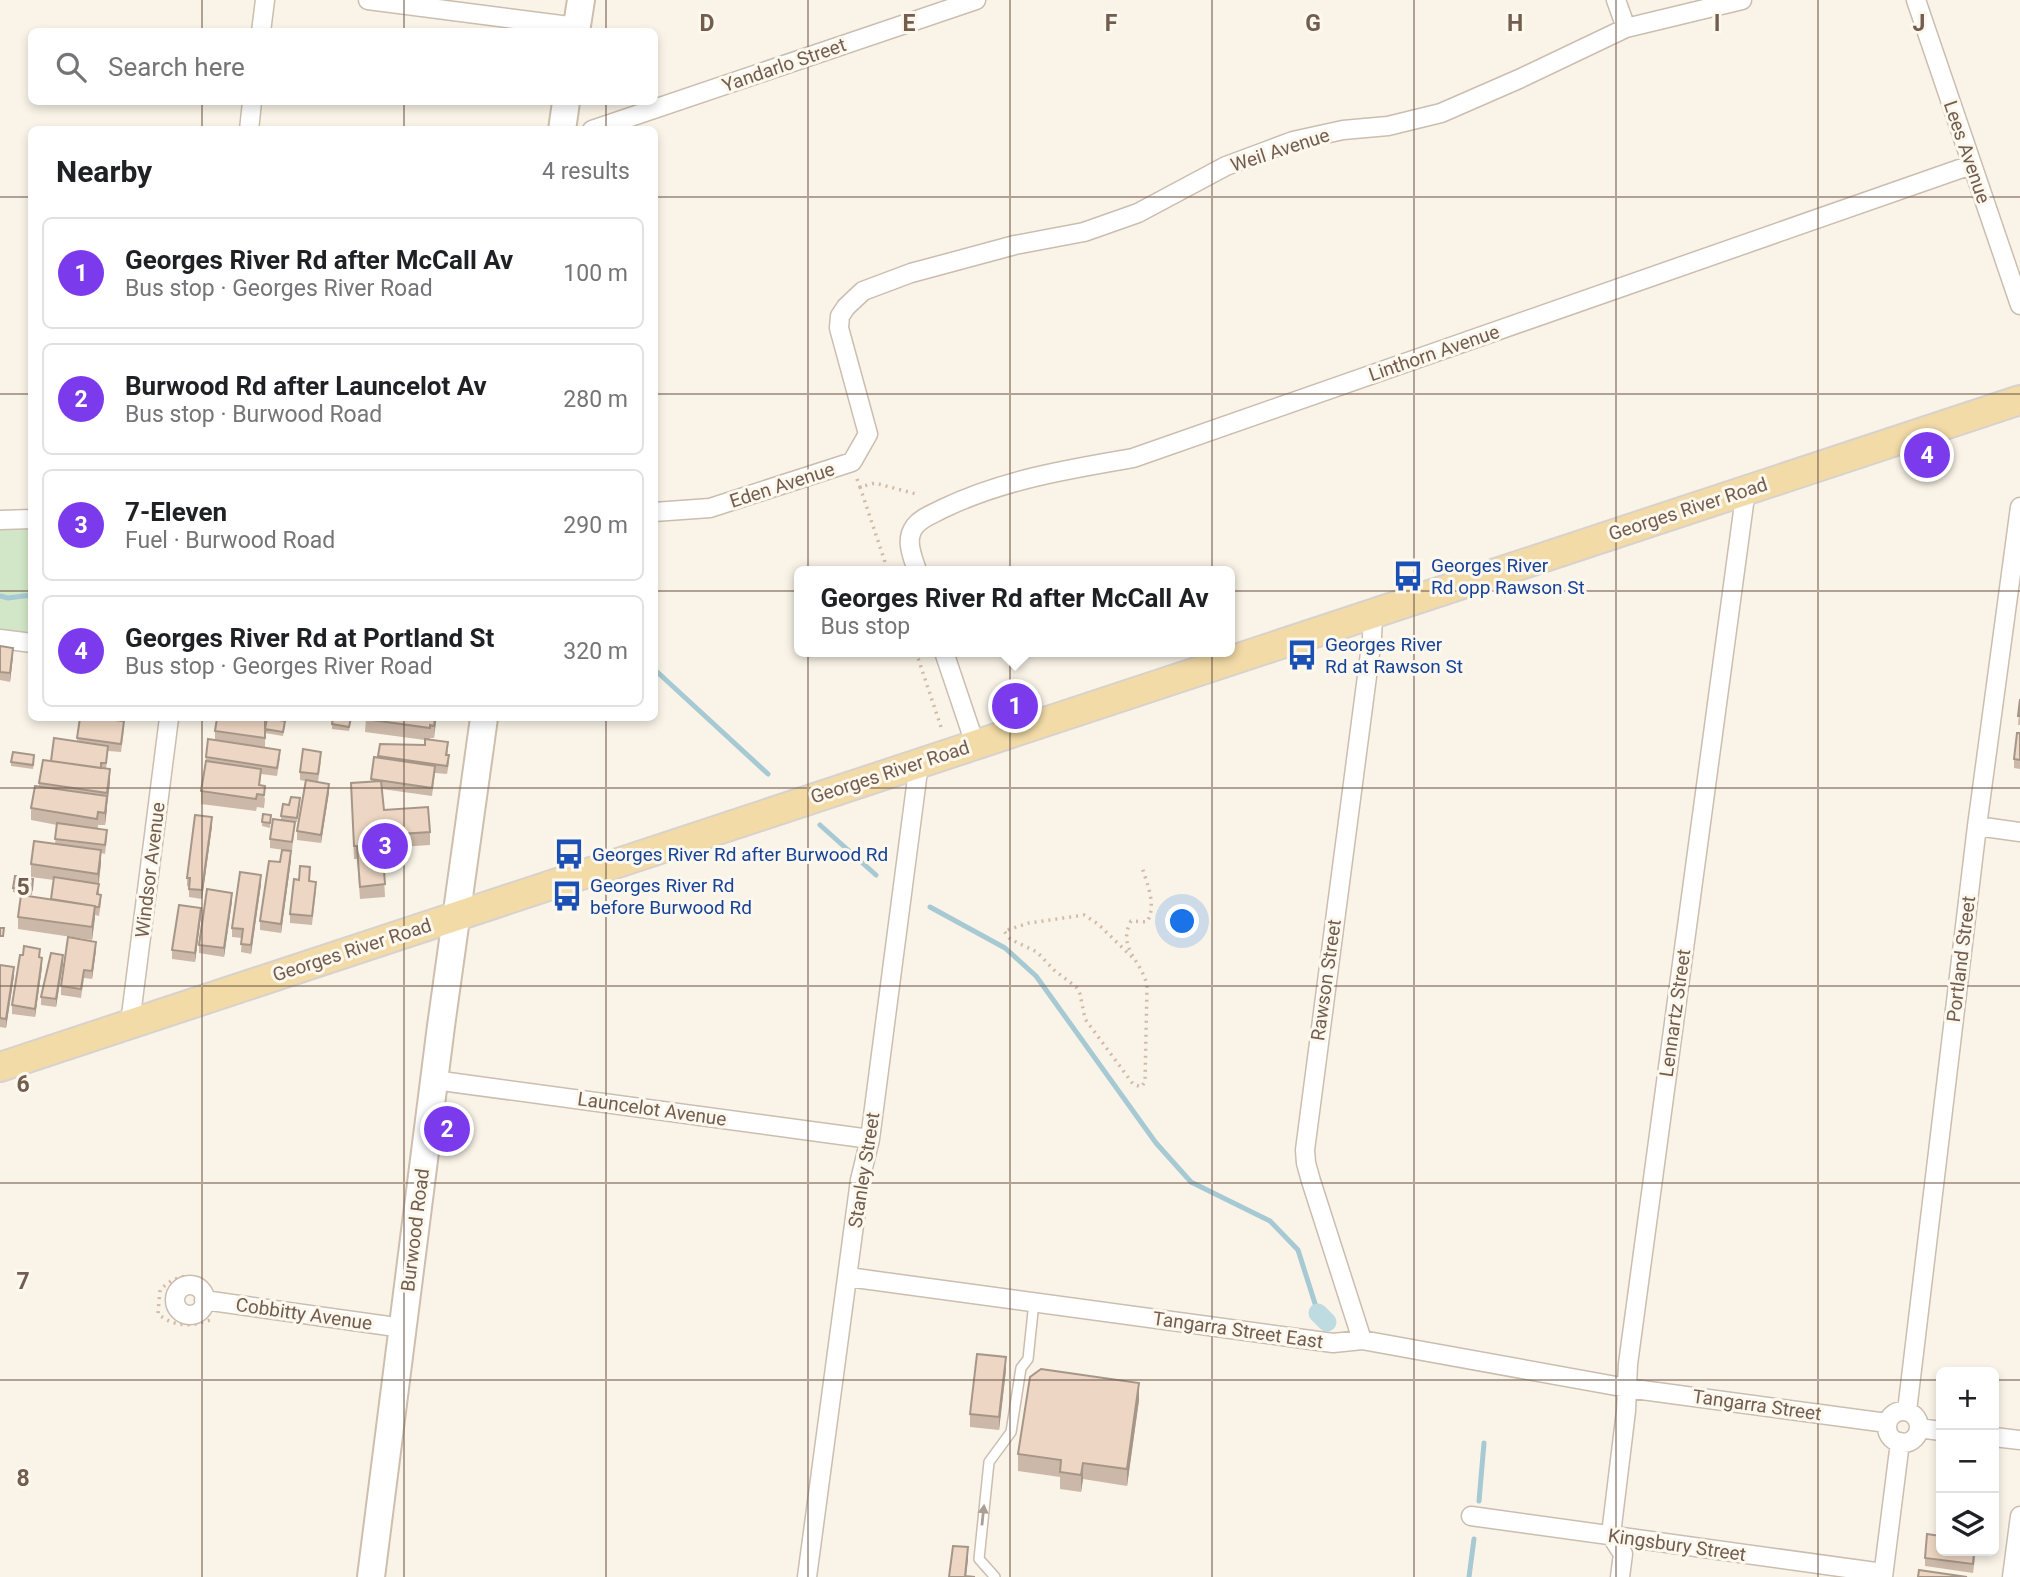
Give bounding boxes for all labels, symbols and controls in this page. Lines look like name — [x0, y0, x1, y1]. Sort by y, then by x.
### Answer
text: D — [700, 10, 714, 37]
text: E — [903, 10, 916, 37]
text: F — [1105, 10, 1118, 37]
text: G — [1305, 10, 1321, 37]
text: H — [1507, 10, 1523, 37]
text: I — [1714, 10, 1720, 37]
text: J — [1913, 10, 1925, 37]
search box — [28, 28, 658, 105]
street label: Yandarlo Street — [719, 33, 849, 97]
icon: search — [52, 48, 90, 86]
text: Search here — [108, 52, 245, 82]
street label: Lees Avenue — [1939, 98, 1995, 206]
street label: Weil Avenue — [1228, 123, 1332, 177]
text: Nearby — [56, 154, 152, 189]
text: 4 results — [542, 158, 630, 185]
text: Georges River Rd after McCall Av — [125, 245, 513, 275]
text: 1 — [74, 260, 88, 287]
text: 100 m — [563, 260, 628, 287]
text: Bus stop · Georges River Road — [125, 275, 433, 302]
street label: Linthorn Avenue — [1366, 320, 1502, 386]
text: Burwood Rd after Launcelot Av — [125, 371, 487, 401]
text: 2 — [74, 386, 88, 413]
text: 280 m — [563, 386, 628, 413]
text: Bus stop · Burwood Road — [125, 401, 382, 428]
pin: 4 — [1904, 429, 1950, 481]
street label: Eden Avenue — [727, 457, 837, 513]
street label: Georges River Road — [1606, 472, 1770, 546]
text: 7-Eleven — [125, 497, 227, 527]
text: 3 — [74, 512, 88, 539]
text: 290 m — [563, 512, 628, 539]
text: Fuel · Burwood Road — [125, 527, 335, 554]
place label: Georges River Rd opp Rawson St — [1431, 554, 1585, 599]
bus stop icon: Georges River Rd opp Rawson St — [1391, 559, 1425, 593]
popup — [794, 566, 1235, 657]
text: Georges River Rd after McCall Av — [820, 583, 1209, 613]
text: Bus stop — [820, 613, 910, 640]
text: Georges River Rd at Portland St — [125, 623, 494, 653]
place label: Georges River Rd at Rawson St — [1325, 633, 1463, 678]
text: 4 — [74, 638, 88, 665]
text: 320 m — [563, 638, 628, 665]
bus stop icon: Georges River Rd at Rawson St — [1285, 638, 1319, 672]
text: Bus stop · Georges River Road — [125, 653, 433, 680]
pin: 1 — [992, 680, 1038, 732]
street label: Georges River Road — [808, 735, 972, 809]
street label: Windsor Avenue — [130, 801, 170, 939]
pin: 3 — [362, 820, 408, 872]
bus stop icon: Georges River Rd after Burwood Rd — [552, 837, 586, 871]
place label: Georges River Rd after Burwood Rd — [592, 843, 888, 866]
text: 5 — [16, 874, 30, 901]
place label: Georges River Rd before Burwood Rd — [590, 874, 752, 919]
bus stop icon: Georges River Rd before Burwood Rd — [550, 879, 584, 913]
street label: Portland Street — [1942, 895, 1980, 1023]
your location — [1165, 904, 1199, 938]
street label: Georges River Road — [270, 913, 434, 987]
street label: Rawson Street — [1306, 918, 1346, 1042]
street label: Lennartz Street — [1655, 948, 1695, 1078]
text: 6 — [16, 1071, 30, 1098]
street label: Launcelot Avenue — [576, 1087, 728, 1131]
pin: 2 — [424, 1103, 470, 1155]
street label: Stanley Street — [844, 1111, 884, 1229]
street label: Burwood Road — [396, 1167, 434, 1293]
text: 7 — [16, 1268, 30, 1295]
street label: Cobbitty Avenue — [234, 1293, 374, 1335]
street label: Tangarra Street East — [1151, 1307, 1325, 1353]
map controls — [1936, 1367, 1999, 1556]
button: + — [1936, 1367, 1999, 1430]
street label: Tangarra Street — [1691, 1385, 1823, 1425]
button: − — [1936, 1430, 1999, 1493]
text: 8 — [16, 1465, 30, 1492]
button: layers — [1936, 1493, 1999, 1556]
one-way arrow — [978, 1504, 989, 1526]
street label: Kingsbury Street — [1607, 1524, 1747, 1566]

